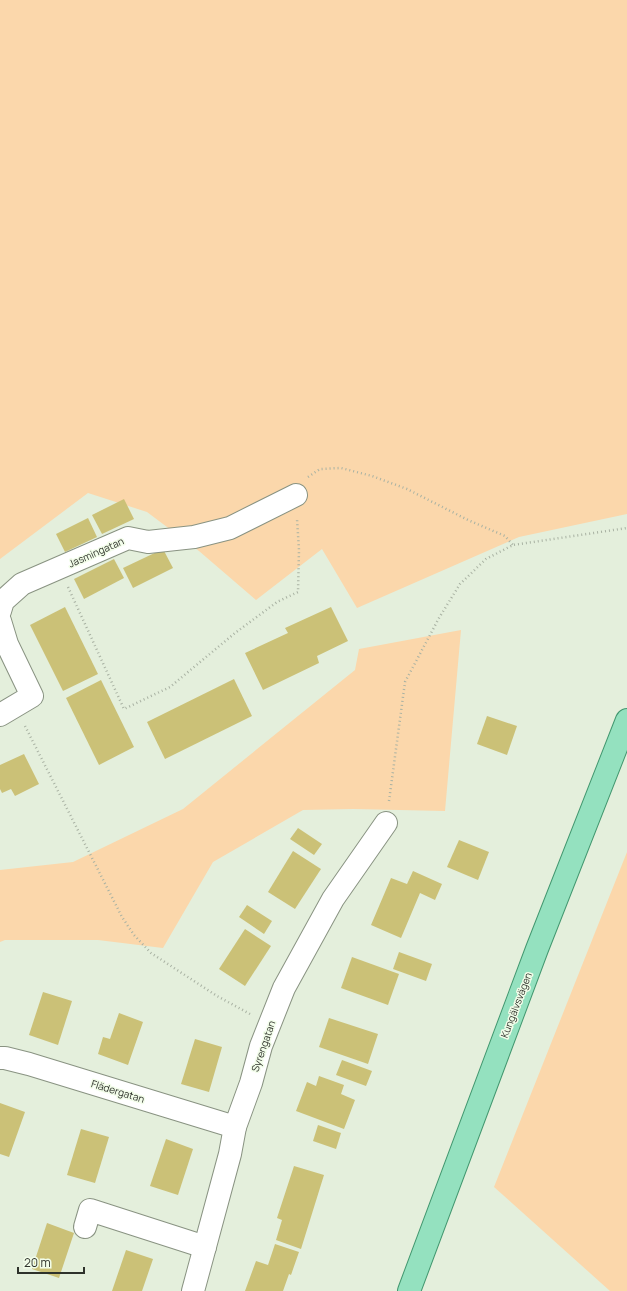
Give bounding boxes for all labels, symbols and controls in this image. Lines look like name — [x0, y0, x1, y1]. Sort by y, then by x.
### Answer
street label: Jasmingatan — [66, 534, 126, 570]
street label: Kungälvsvägen — [497, 970, 535, 1040]
street label: Syrengatan — [248, 1018, 278, 1074]
street label: Flädergatan — [90, 1076, 146, 1106]
scale bar — [18, 1249, 84, 1275]
text: 20 m — [24, 1254, 51, 1271]

